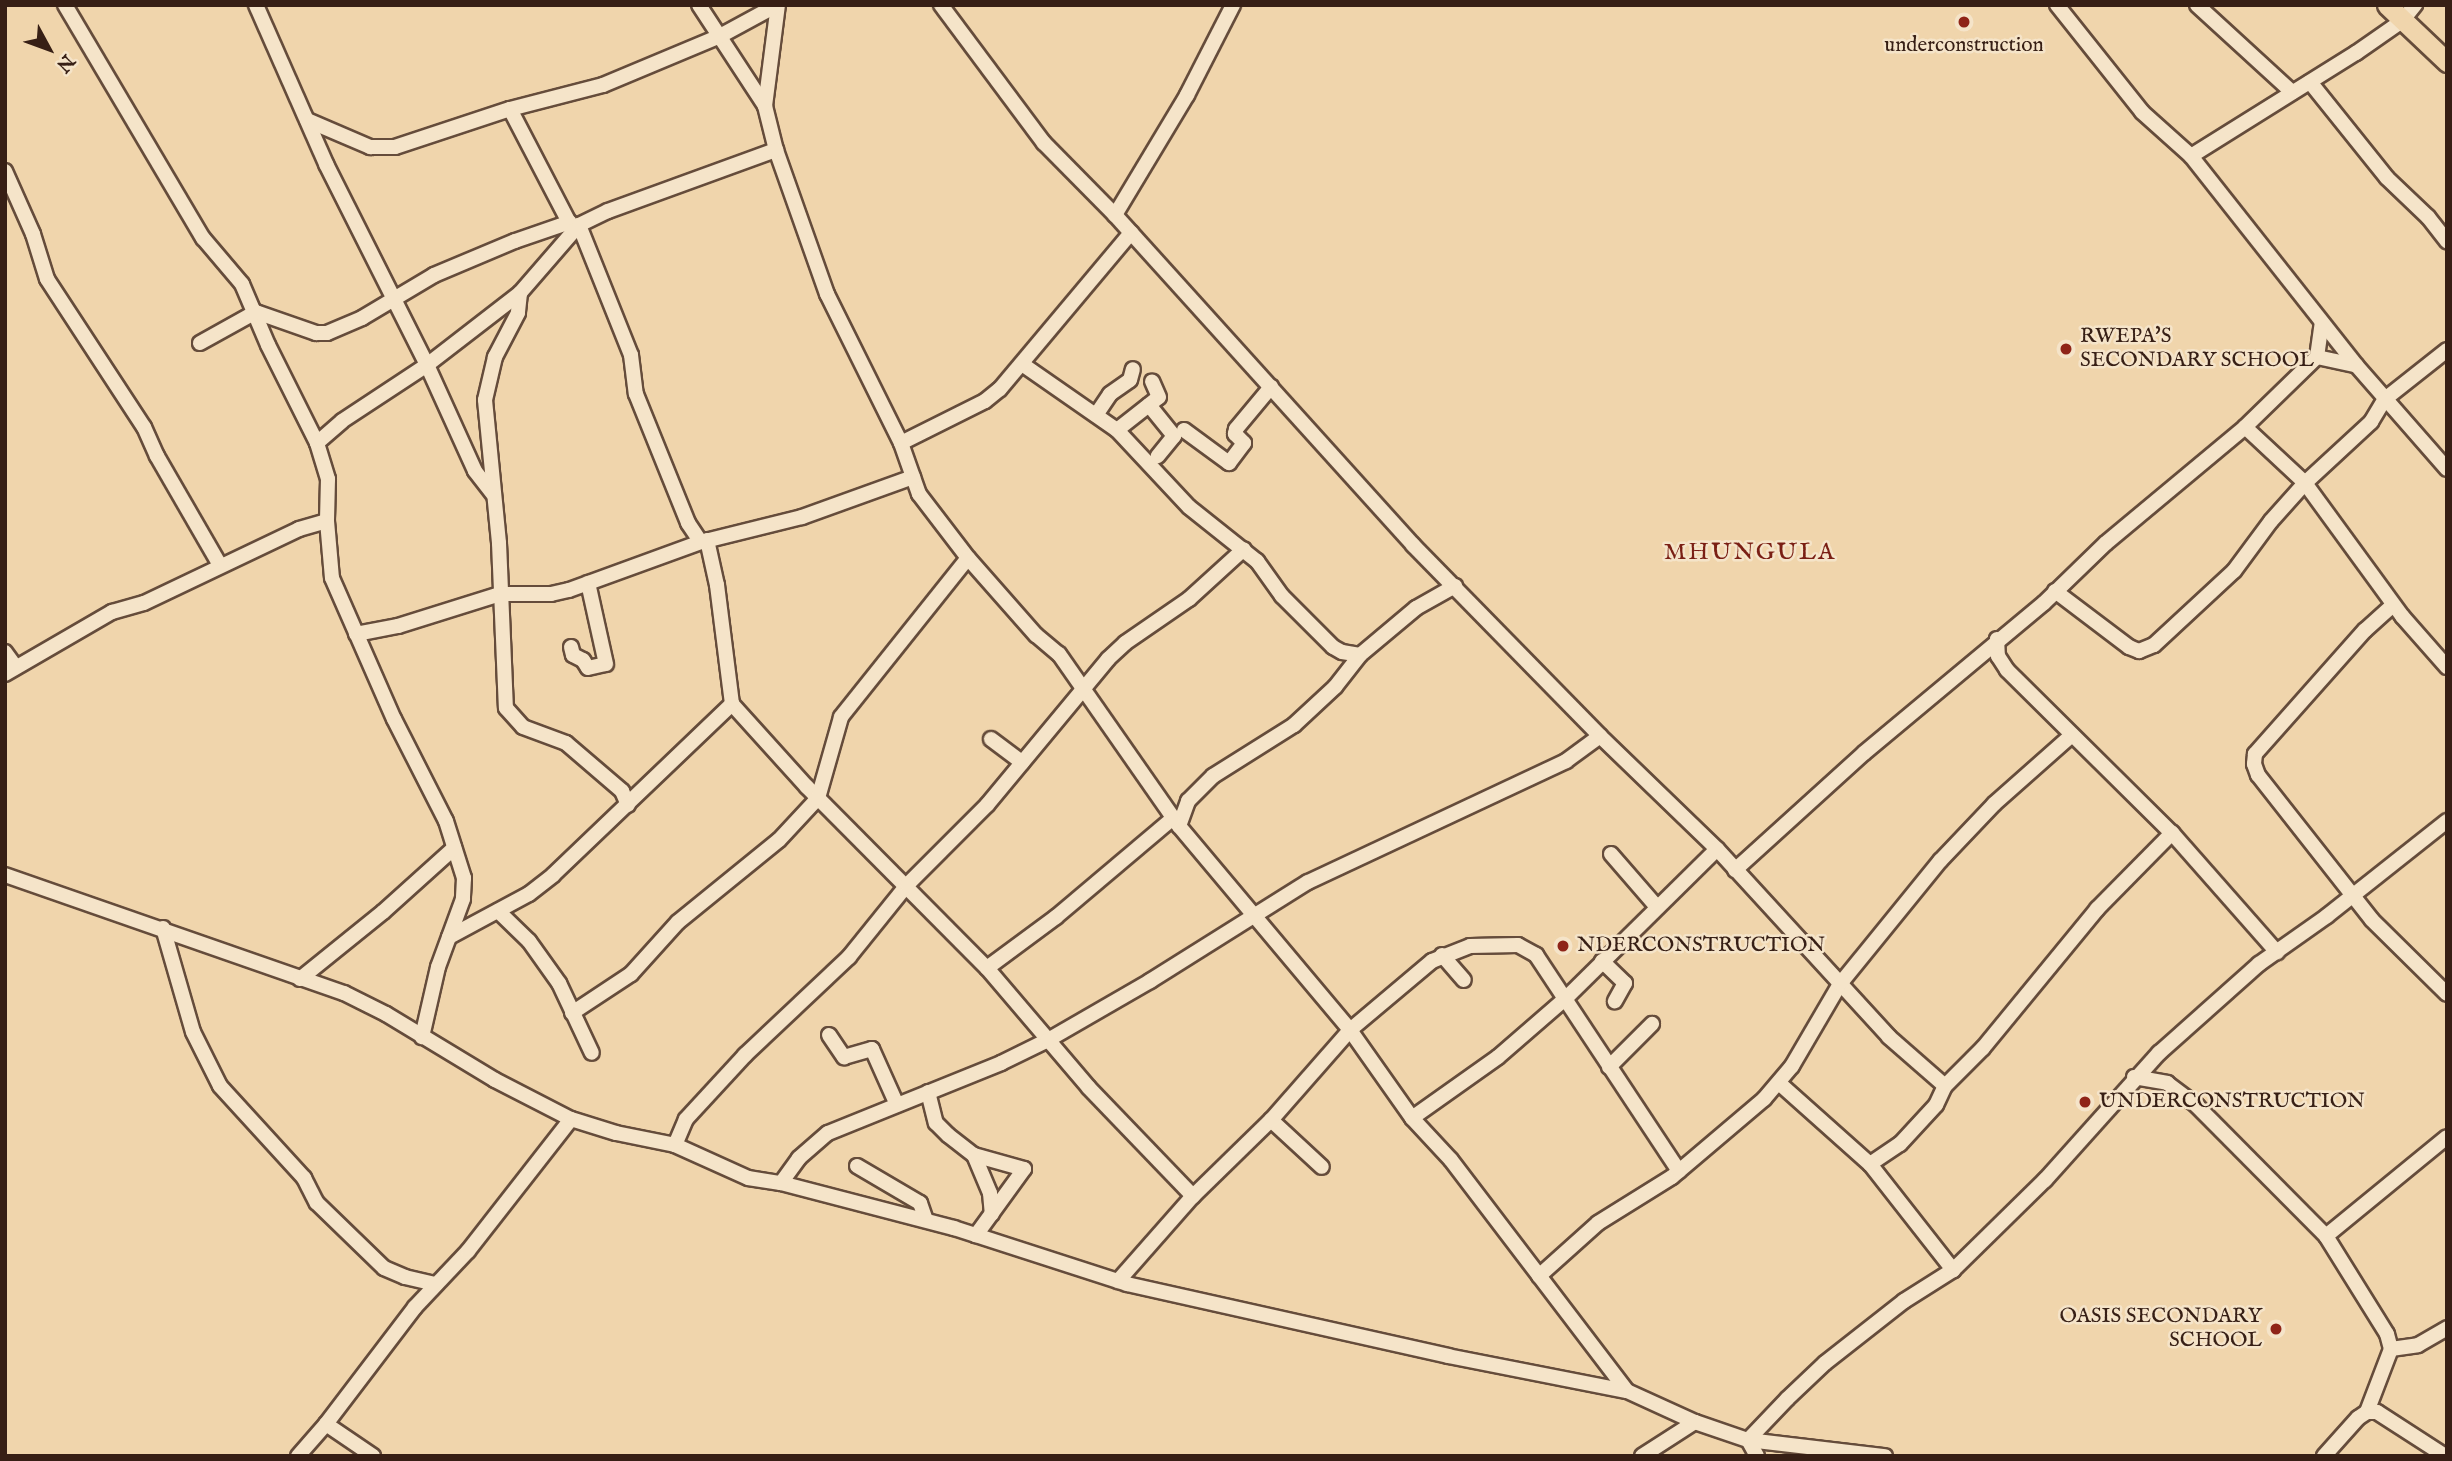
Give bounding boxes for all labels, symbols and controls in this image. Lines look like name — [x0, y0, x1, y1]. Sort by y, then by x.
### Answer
north arrow — [14, 14, 84, 84]
marker: underconstruction — [1956, 14, 1972, 30]
place label: underconstruction — [1884, 33, 2044, 59]
text: N — [50, 49, 79, 77]
place label: RWEPA'S SECONDARY SCHOOL — [2080, 324, 2314, 374]
marker: RWEPA'S SECONDARY SCHOOL — [2058, 341, 2074, 357]
district label: MHUNGULA — [1665, 539, 1835, 567]
place label: NDERCONSTRUCTION — [1577, 933, 1825, 959]
marker: NDERCONSTRUCTION — [1555, 938, 1571, 954]
place label: UNDERCONSTRUCTION — [2099, 1089, 2365, 1115]
marker: UNDERCONSTRUCTION — [2077, 1094, 2093, 1110]
place label: OASIS SECONDARY SCHOOL — [2060, 1304, 2262, 1354]
marker: OASIS SECONDARY SCHOOL — [2268, 1321, 2284, 1337]

